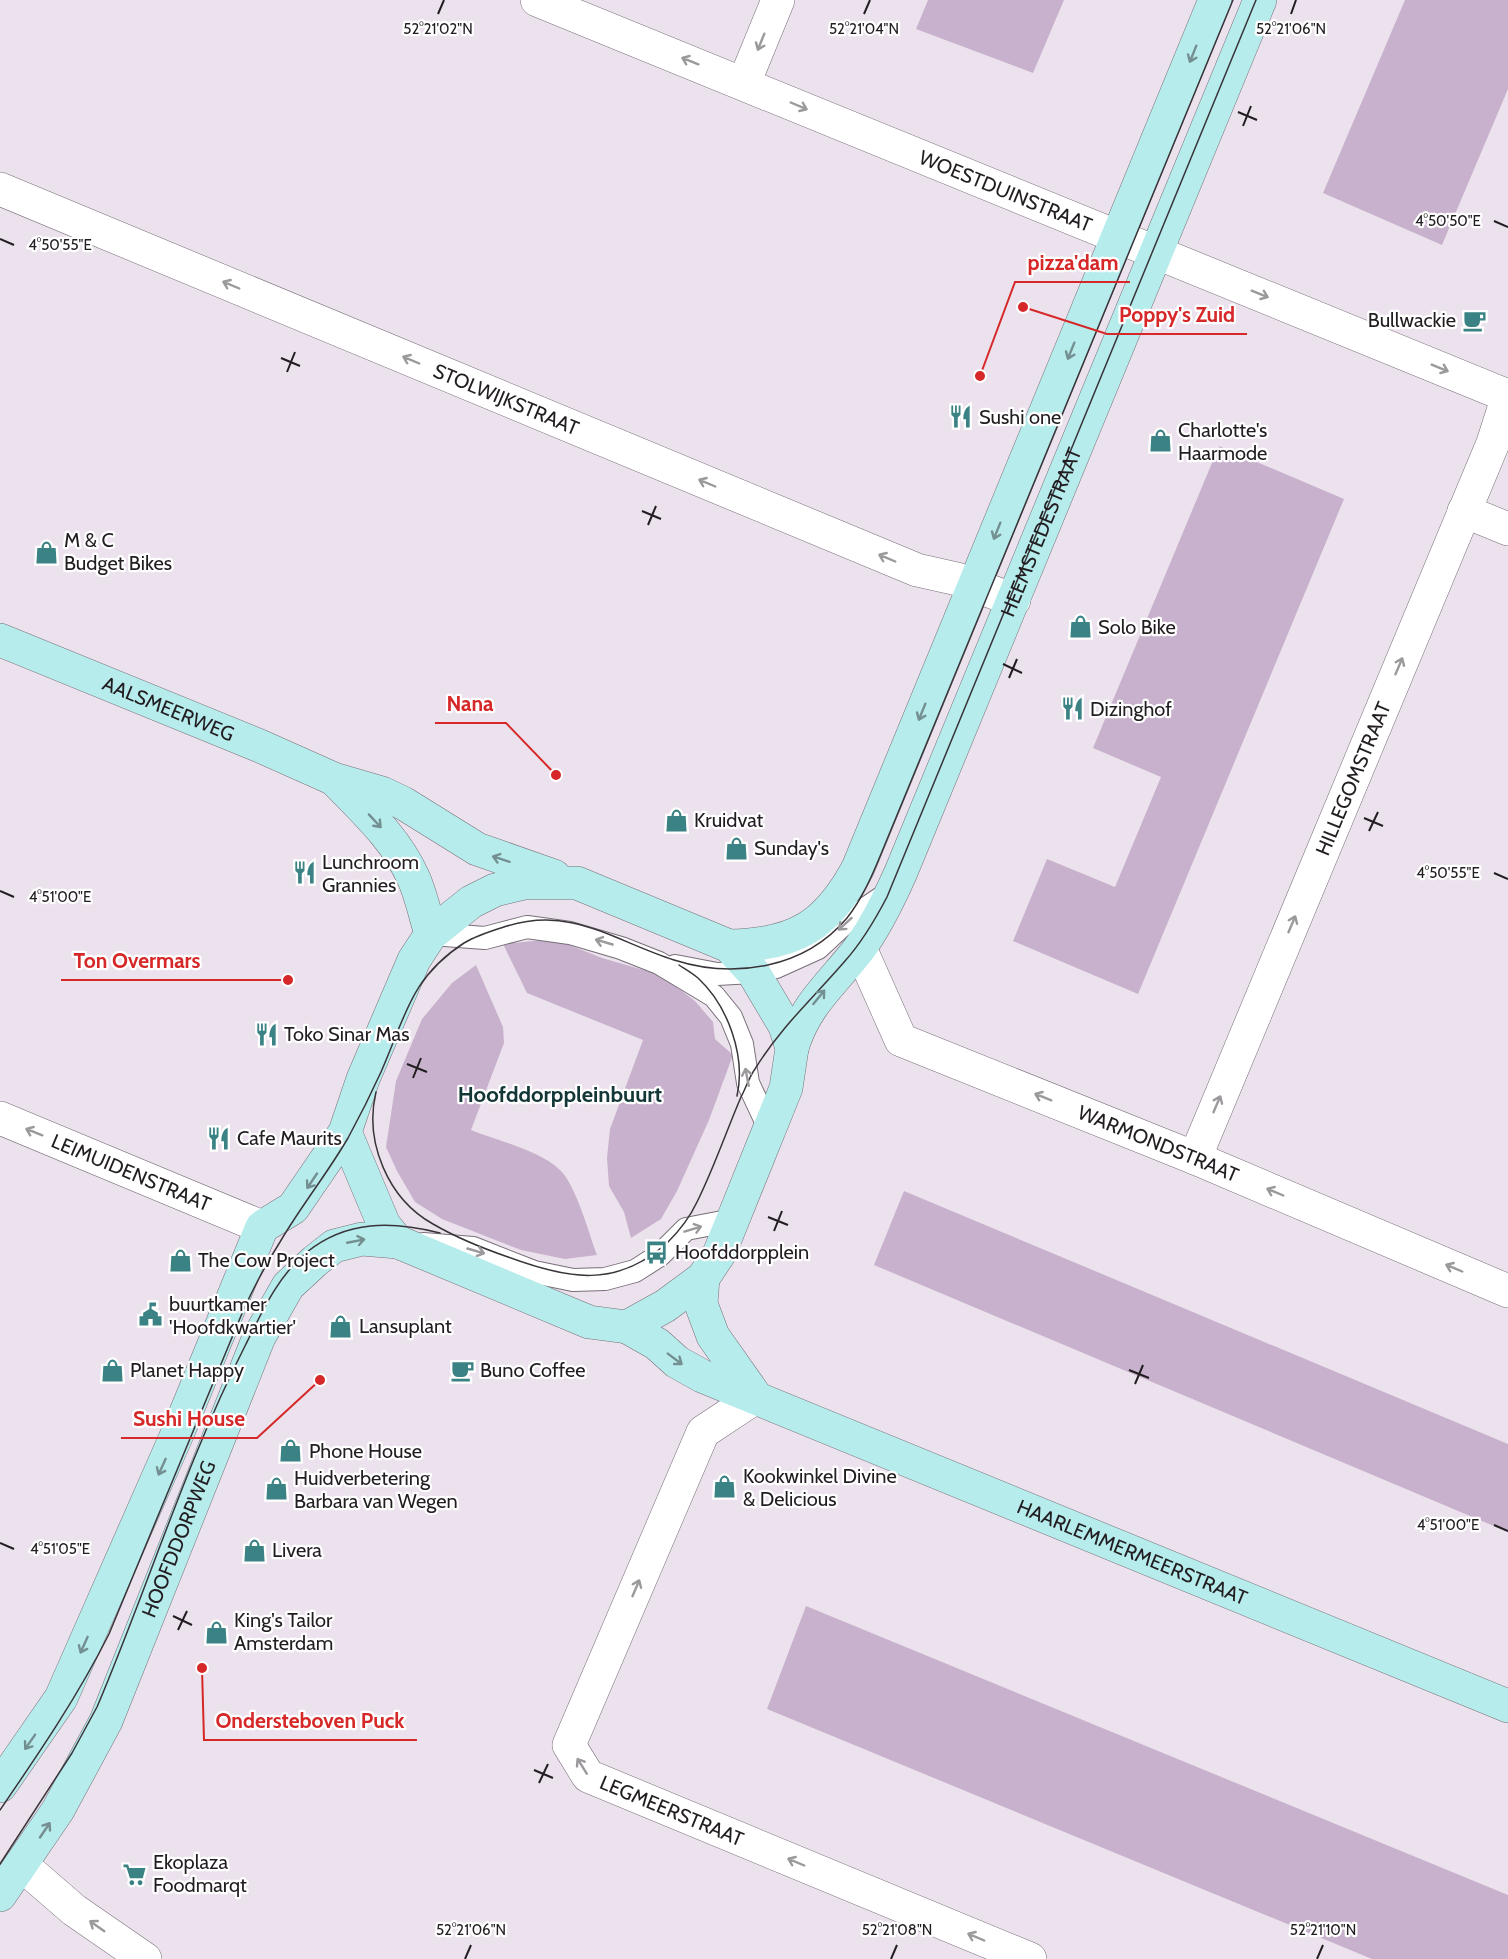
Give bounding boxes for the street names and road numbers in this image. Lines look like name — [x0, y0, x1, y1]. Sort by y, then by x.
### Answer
street label: WOESTDUINSTRAAT — [916, 145, 1096, 237]
street label: STOLWIJKSTRAAT — [430, 358, 583, 440]
street label: HEEMSTEDESTRAAT — [996, 444, 1086, 620]
street label: AALSMEERWEG — [99, 671, 238, 746]
street label: HILLEGOMSTRAAT — [1311, 698, 1396, 859]
street label: WARMONDSTRAAT — [1074, 1100, 1243, 1187]
street label: LEIMUIDENSTRAAT — [48, 1129, 215, 1216]
street label: HOOFDDORPWEG — [137, 1457, 221, 1621]
street label: HAARLEMMERMEERSTRAAT — [1014, 1494, 1251, 1610]
street label: LEGMEERSTRAAT — [596, 1770, 748, 1851]

